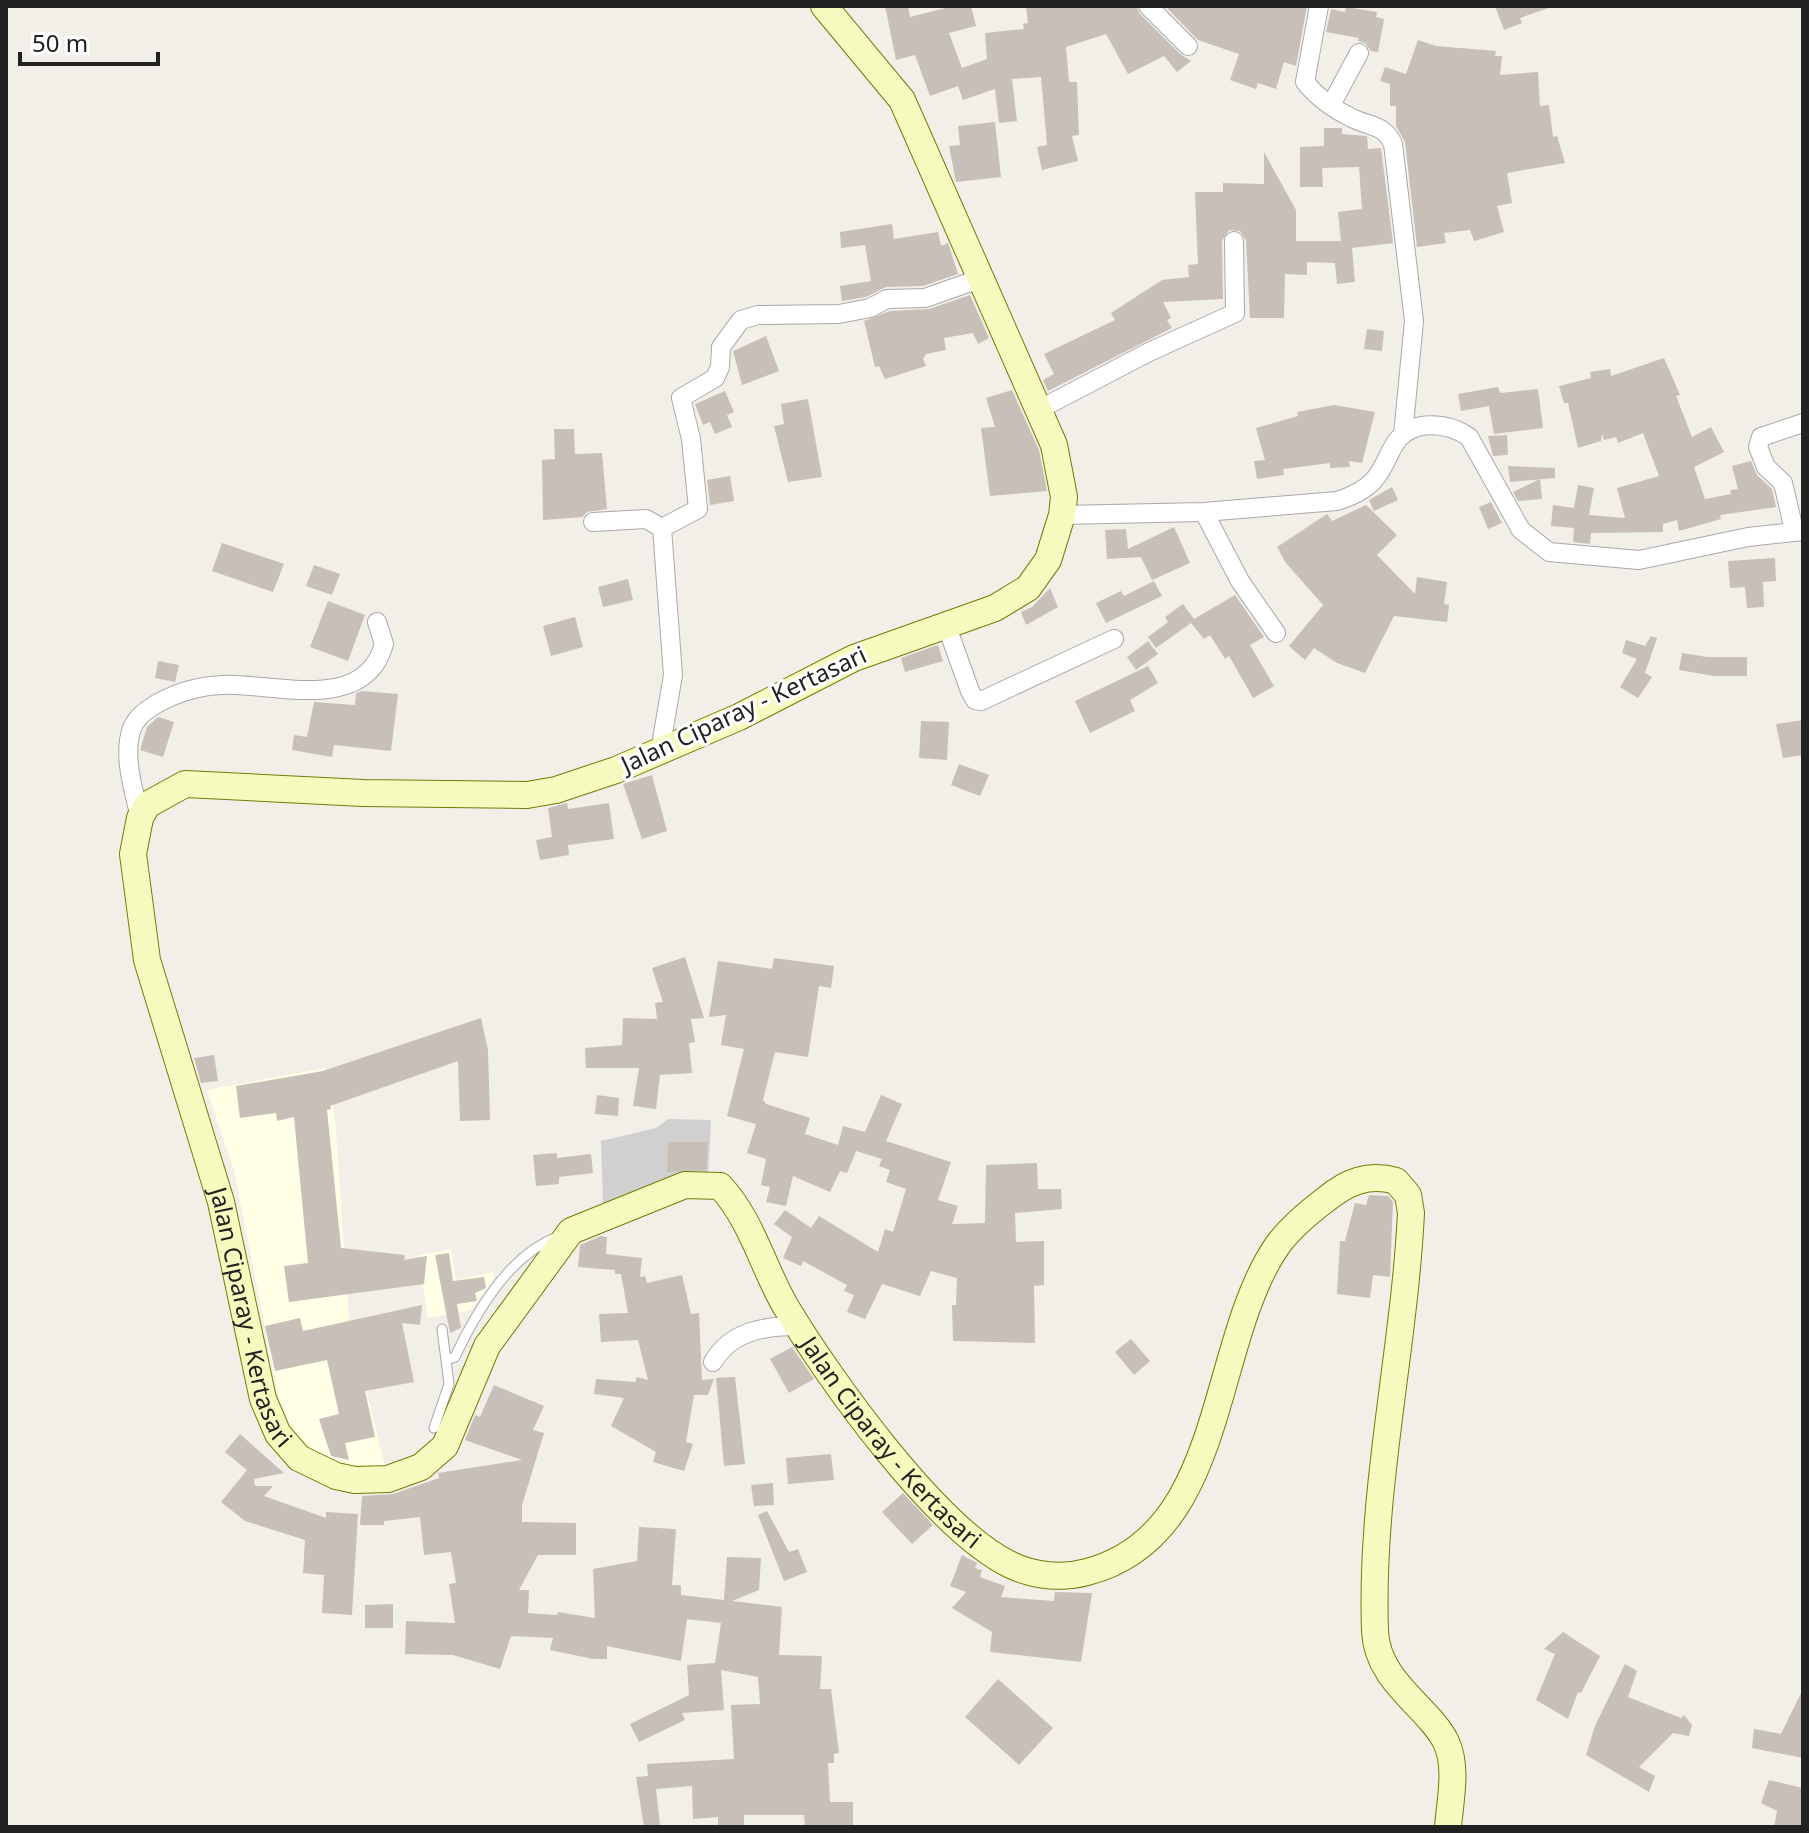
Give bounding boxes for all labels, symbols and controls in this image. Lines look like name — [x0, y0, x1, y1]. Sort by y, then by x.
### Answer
scale bar — [20, 16, 158, 66]
text: 50 m — [32, 26, 88, 59]
street label: Jalan Ciparay - Kertasari — [614, 637, 871, 781]
street label: Jalan Ciparay - Kertasari — [202, 1181, 300, 1454]
street label: Jalan Ciparay - Kertasari — [793, 1328, 989, 1555]

